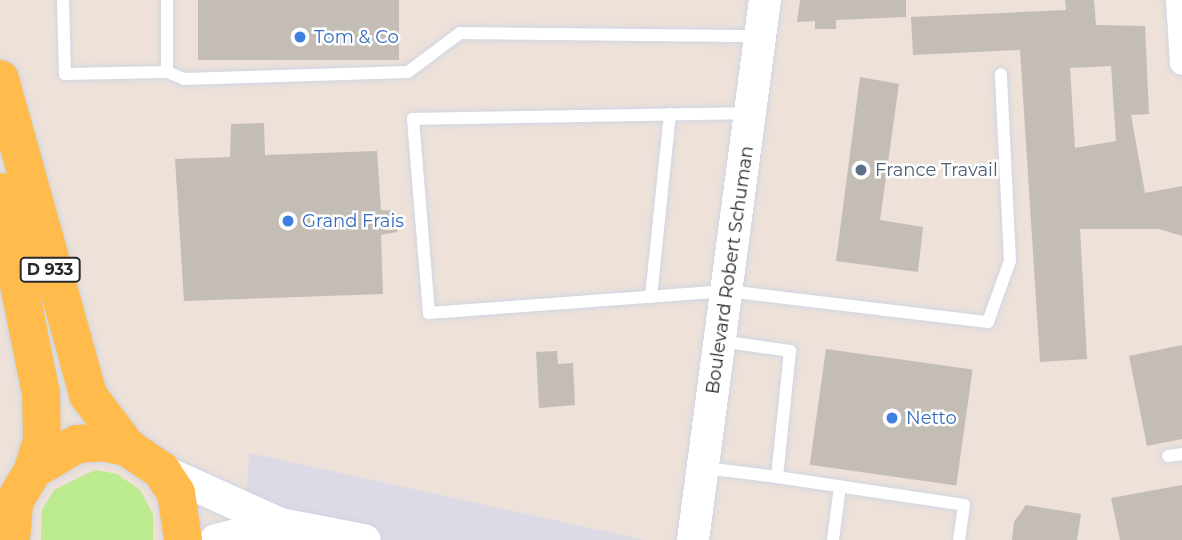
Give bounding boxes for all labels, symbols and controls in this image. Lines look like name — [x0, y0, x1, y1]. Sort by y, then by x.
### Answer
place label: Tom & Co — [314, 26, 399, 48]
marker: Tom & Co — [292, 29, 308, 45]
street label: Boulevard Robert Schuman — [702, 144, 758, 396]
place label: France Travail — [875, 159, 998, 181]
marker: France Travail — [853, 162, 869, 178]
place label: Grand Frais — [302, 210, 404, 232]
marker: Grand Frais — [280, 213, 296, 229]
road number: D 933 — [19, 258, 82, 282]
place label: Netto — [906, 407, 957, 429]
marker: Netto — [884, 410, 900, 426]

